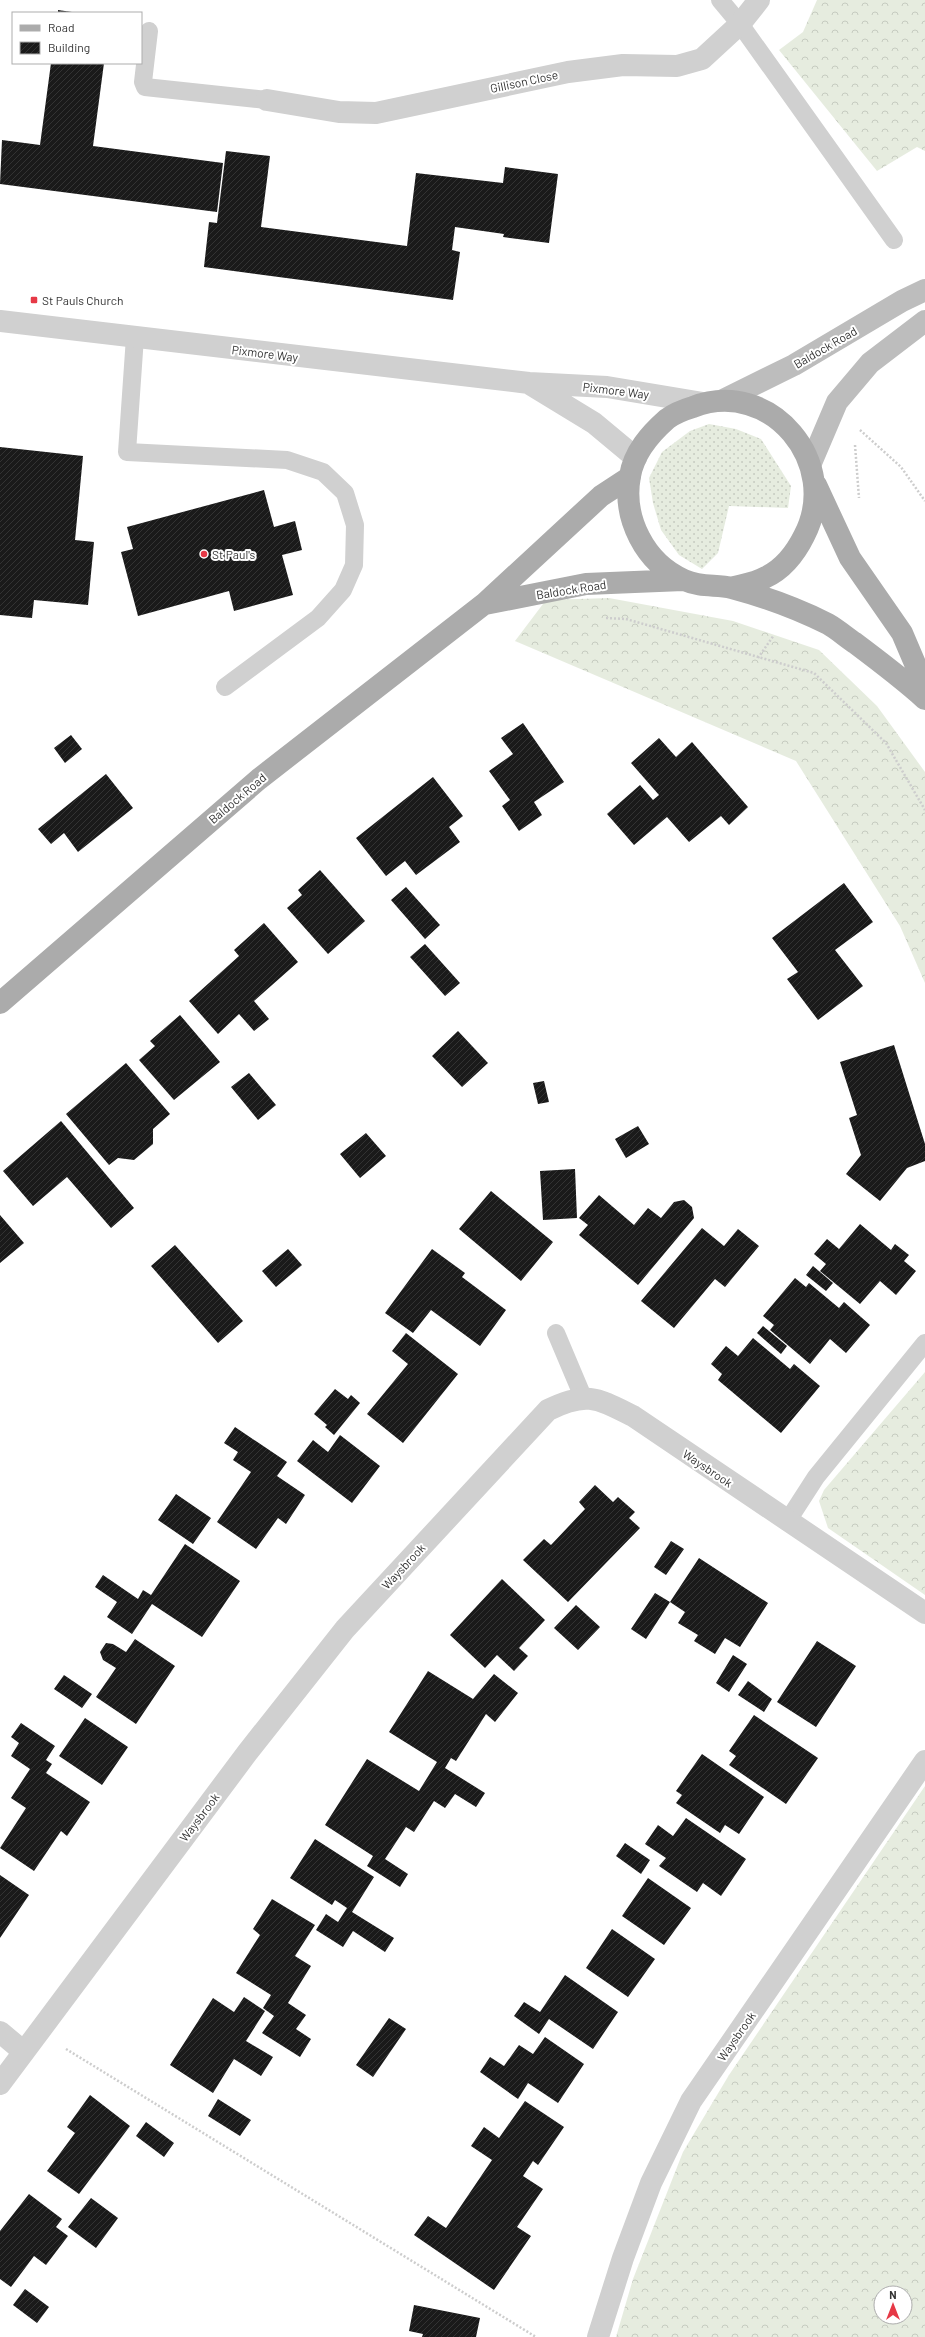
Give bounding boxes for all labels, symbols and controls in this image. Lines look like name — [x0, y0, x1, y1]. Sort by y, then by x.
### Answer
legend — [12, 12, 142, 64]
text: Road — [48, 20, 75, 34]
text: Building — [48, 40, 90, 54]
street label: Gillison Close — [489, 67, 559, 95]
place label: St Pauls Church — [42, 293, 124, 307]
marker: St Pauls Church — [29, 295, 39, 305]
street label: Baldock Road — [791, 323, 859, 371]
street label: Pixmore Way — [231, 342, 300, 364]
street label: Pixmore Way — [582, 379, 651, 401]
place label: St Paul's — [212, 547, 255, 561]
marker: St Paul's — [199, 549, 209, 559]
street label: Baldock Road — [535, 577, 607, 601]
street label: Baldock Road — [205, 770, 269, 826]
street label: Waysbrook — [680, 1446, 736, 1490]
street label: Waysbrook — [378, 1540, 428, 1592]
street label: Waysbrook — [176, 1790, 222, 1844]
street label: Waysbrook — [714, 2009, 758, 2063]
north arrow — [873, 2285, 913, 2325]
text: N — [889, 2288, 897, 2301]

